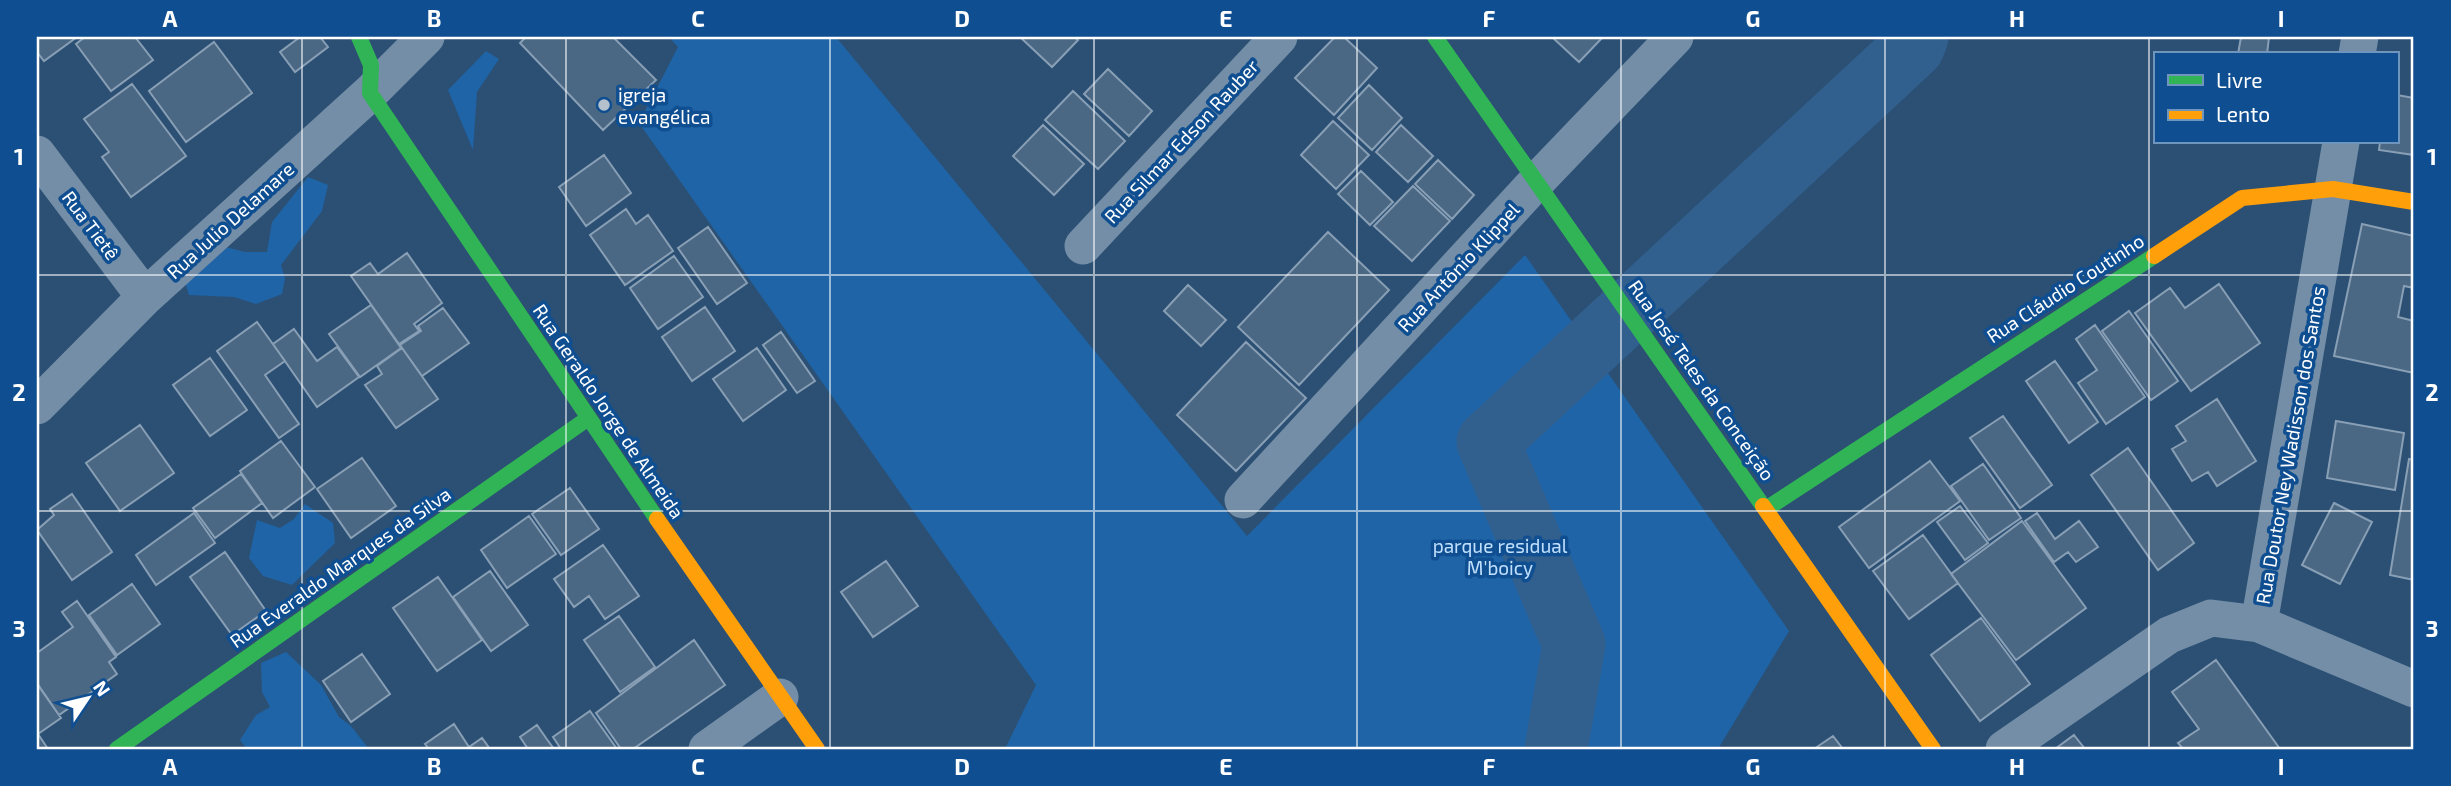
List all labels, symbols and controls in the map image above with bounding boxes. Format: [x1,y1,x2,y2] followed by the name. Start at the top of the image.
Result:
[162,4,178,32] text: A
[427,4,441,32] text: B
[691,4,705,32] text: C
[954,4,970,32] text: D
[1219,4,1233,32] text: E
[1483,4,1496,32] text: F
[1746,4,1760,32] text: G
[2009,4,2025,32] text: H
[2278,4,2284,32] text: I
[2154,52,2398,144] legend
[1099,54,1263,228] street label: Rua Silmar Edson Rauber
[2216,67,2263,92] text: Livre
[618,83,710,128] place label: igreja evangélica
[596,97,612,113] marker: igreja evangélica
[2216,101,2270,126] text: Lento
[14,142,24,170] text: 1
[2427,142,2437,170] text: 1
[162,157,298,283] street label: Rua Julio Delamare
[58,186,124,264] street label: Rua Tietê
[1392,197,1524,336] street label: Rua Antônio Klippel
[1982,229,2148,347] street label: Rua Cláudio Coutinho
[1623,275,1780,485] street label: Rua José Teles da Conceição
[2251,284,2329,606] street label: Rua Doutor Ney Wadisson dos Santos
[529,299,689,523] street label: Rua Geraldo Jorge de Almeida
[12,378,26,406] text: 2
[2425,378,2439,406] text: 2
[225,482,455,652] street label: Rua Everaldo Marques da Silva
[1433,534,1568,579] park label: parque residual M'boicy
[12,614,26,642] text: 3
[2425,614,2439,642] text: 3
[52,664,122,734] north arrow
[89,676,116,700] text: N
[162,752,178,780] text: A
[427,752,441,780] text: B
[691,752,705,780] text: C
[954,752,970,780] text: D
[1219,752,1233,780] text: E
[1483,752,1496,780] text: F
[1746,752,1760,780] text: G
[2009,752,2025,780] text: H
[2278,752,2284,780] text: I

